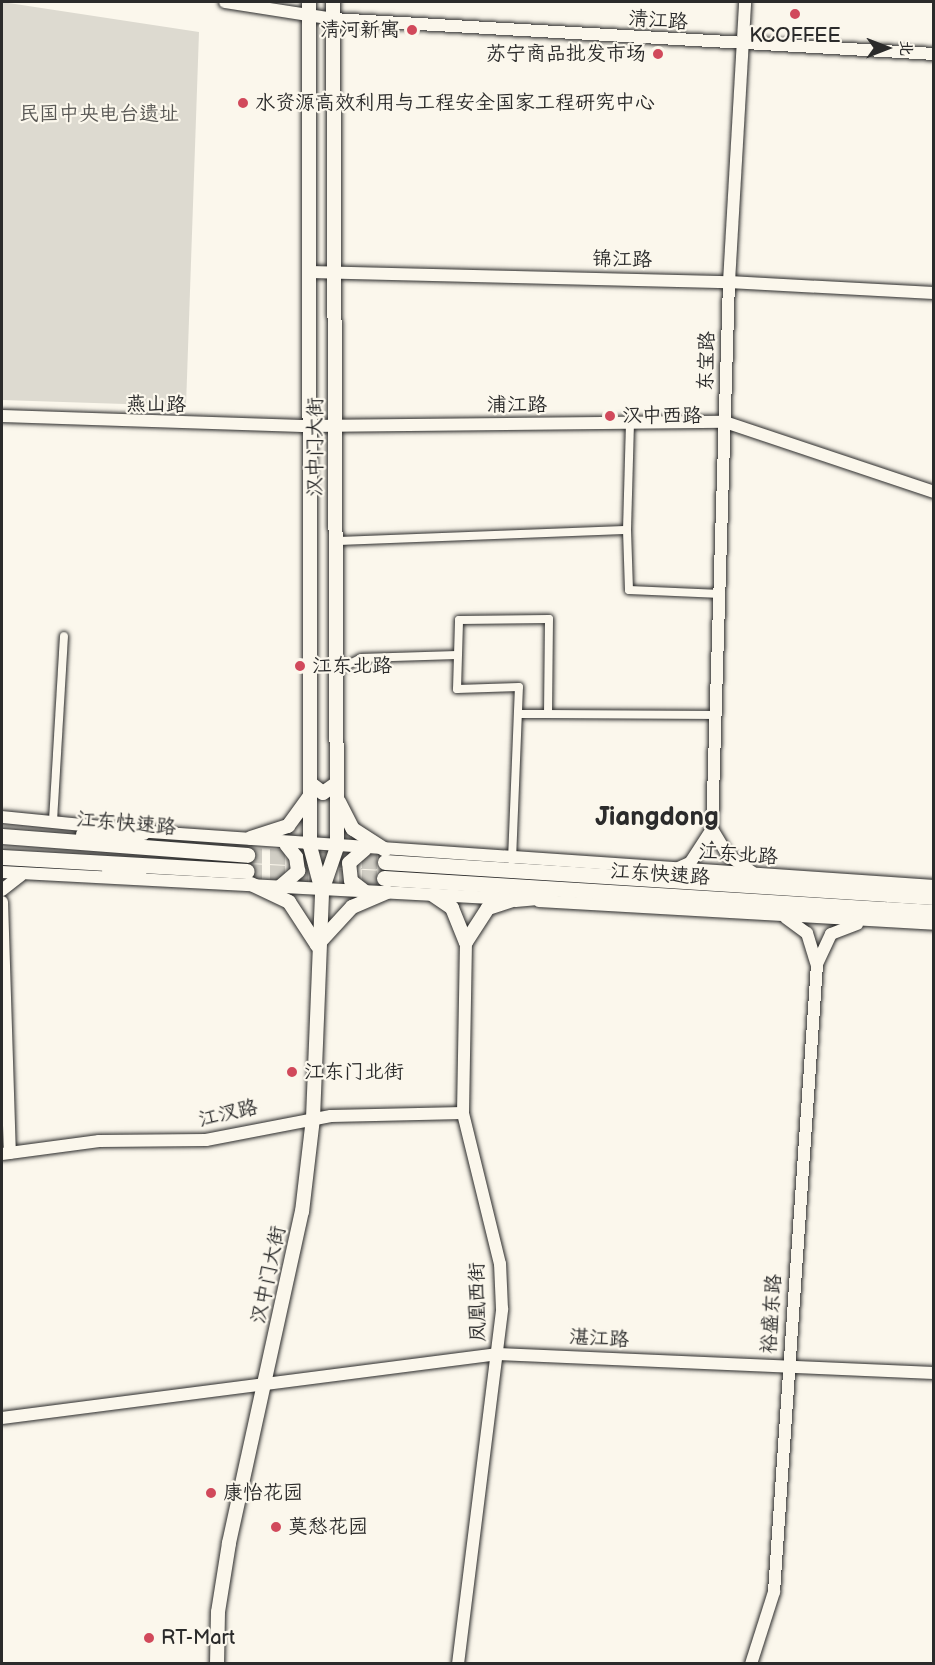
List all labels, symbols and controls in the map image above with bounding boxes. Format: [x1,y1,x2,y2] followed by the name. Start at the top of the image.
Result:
[627,7,689,35] street label: 清江路
[788,7,802,21] marker: KCOFFEE
[320,18,400,42] place label: 清河新寓
[857,18,917,78] north arrow
[405,23,419,37] marker: 清河新寓
[749,24,841,48] place label: KCOFFEE
[896,40,915,56] text: 北
[486,42,646,66] place label: 苏宁商品批发市场
[651,47,665,61] marker: 苏宁商品批发市场
[255,91,655,115] place label: 水资源高效利用与工程安全国家工程研究中心
[236,96,250,110] marker: 水资源高效利用与工程安全国家工程研究中心
[19,102,179,126] park label: 民国中央电台遗址
[592,247,652,273] street label: 锦江路
[694,331,720,391] street label: 东宝路
[126,392,186,418] street label: 燕山路
[487,393,547,417] street label: 浦江路
[304,397,328,497] street label: 汉中门大街
[622,404,702,428] place label: 汉中西路
[603,409,617,423] marker: 汉中西路
[312,654,392,678] place label: 江东北路
[293,659,307,673] marker: 江东北路
[595,802,719,834] district label: Jiangdong
[75,808,177,840] street label: 江东快速路
[697,840,779,870] street label: 江东北路
[609,860,711,890] street label: 江东快速路
[304,1060,404,1084] place label: 江东门北街
[285,1065,299,1079] marker: 江东门北街
[196,1096,260,1132] street label: 江汊路
[247,1224,291,1326] street label: 汉中门大街
[465,1262,491,1342] street label: 凤凰西街
[757,1273,787,1355] street label: 裕盛东路
[568,1325,630,1353] street label: 湛江路
[223,1481,303,1505] place label: 康怡花园
[204,1486,218,1500] marker: 康怡花园
[288,1515,368,1539] place label: 莫愁花园
[269,1520,283,1534] marker: 莫愁花园
[161,1626,235,1650] place label: RT-Mart
[142,1631,156,1645] marker: RT-Mart

